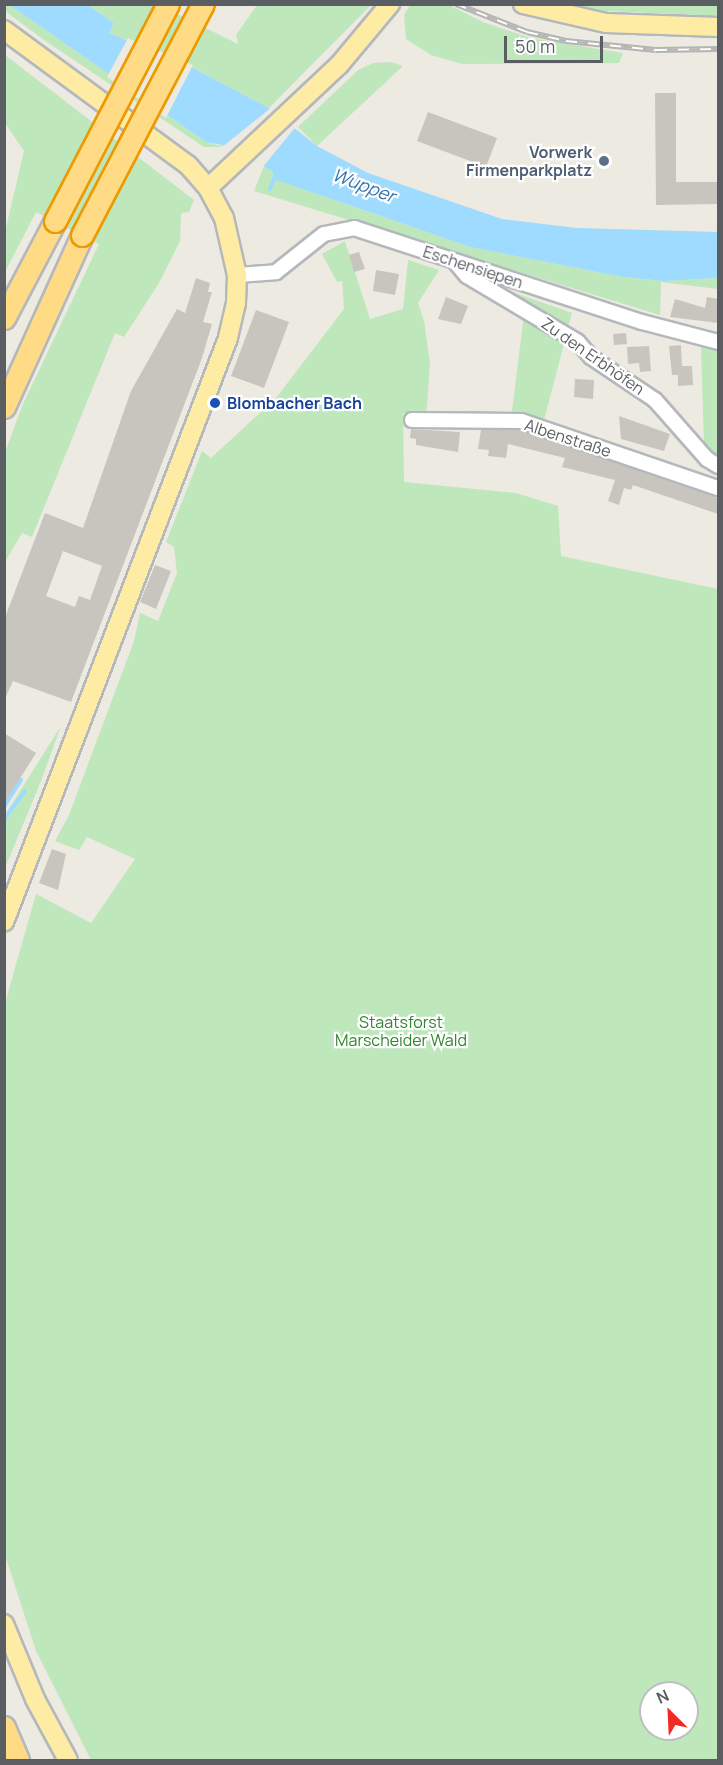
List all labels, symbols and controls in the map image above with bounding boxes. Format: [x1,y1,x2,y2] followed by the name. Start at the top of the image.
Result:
[507,24,606,62] scale bar
[515,34,555,58] text: 50 m
[466,142,592,180] place label: Vorwerk Firmenparkplatz
[597,154,611,168] marker: Vorwerk Firmenparkplatz
[330,163,398,207] water label: Wupper
[421,242,525,292] street label: Eschensiepen
[538,313,648,399] street label: Zu den Erbhöfen
[227,393,362,413] place label: Blombacher Bach
[208,396,222,410] marker: Blombacher Bach
[522,415,614,461] street label: Albenstraße
[335,1012,467,1050] park label: Staatsforst Marscheider Wald
[639,1681,699,1741] north arrow
[653,1684,672,1709] text: N

